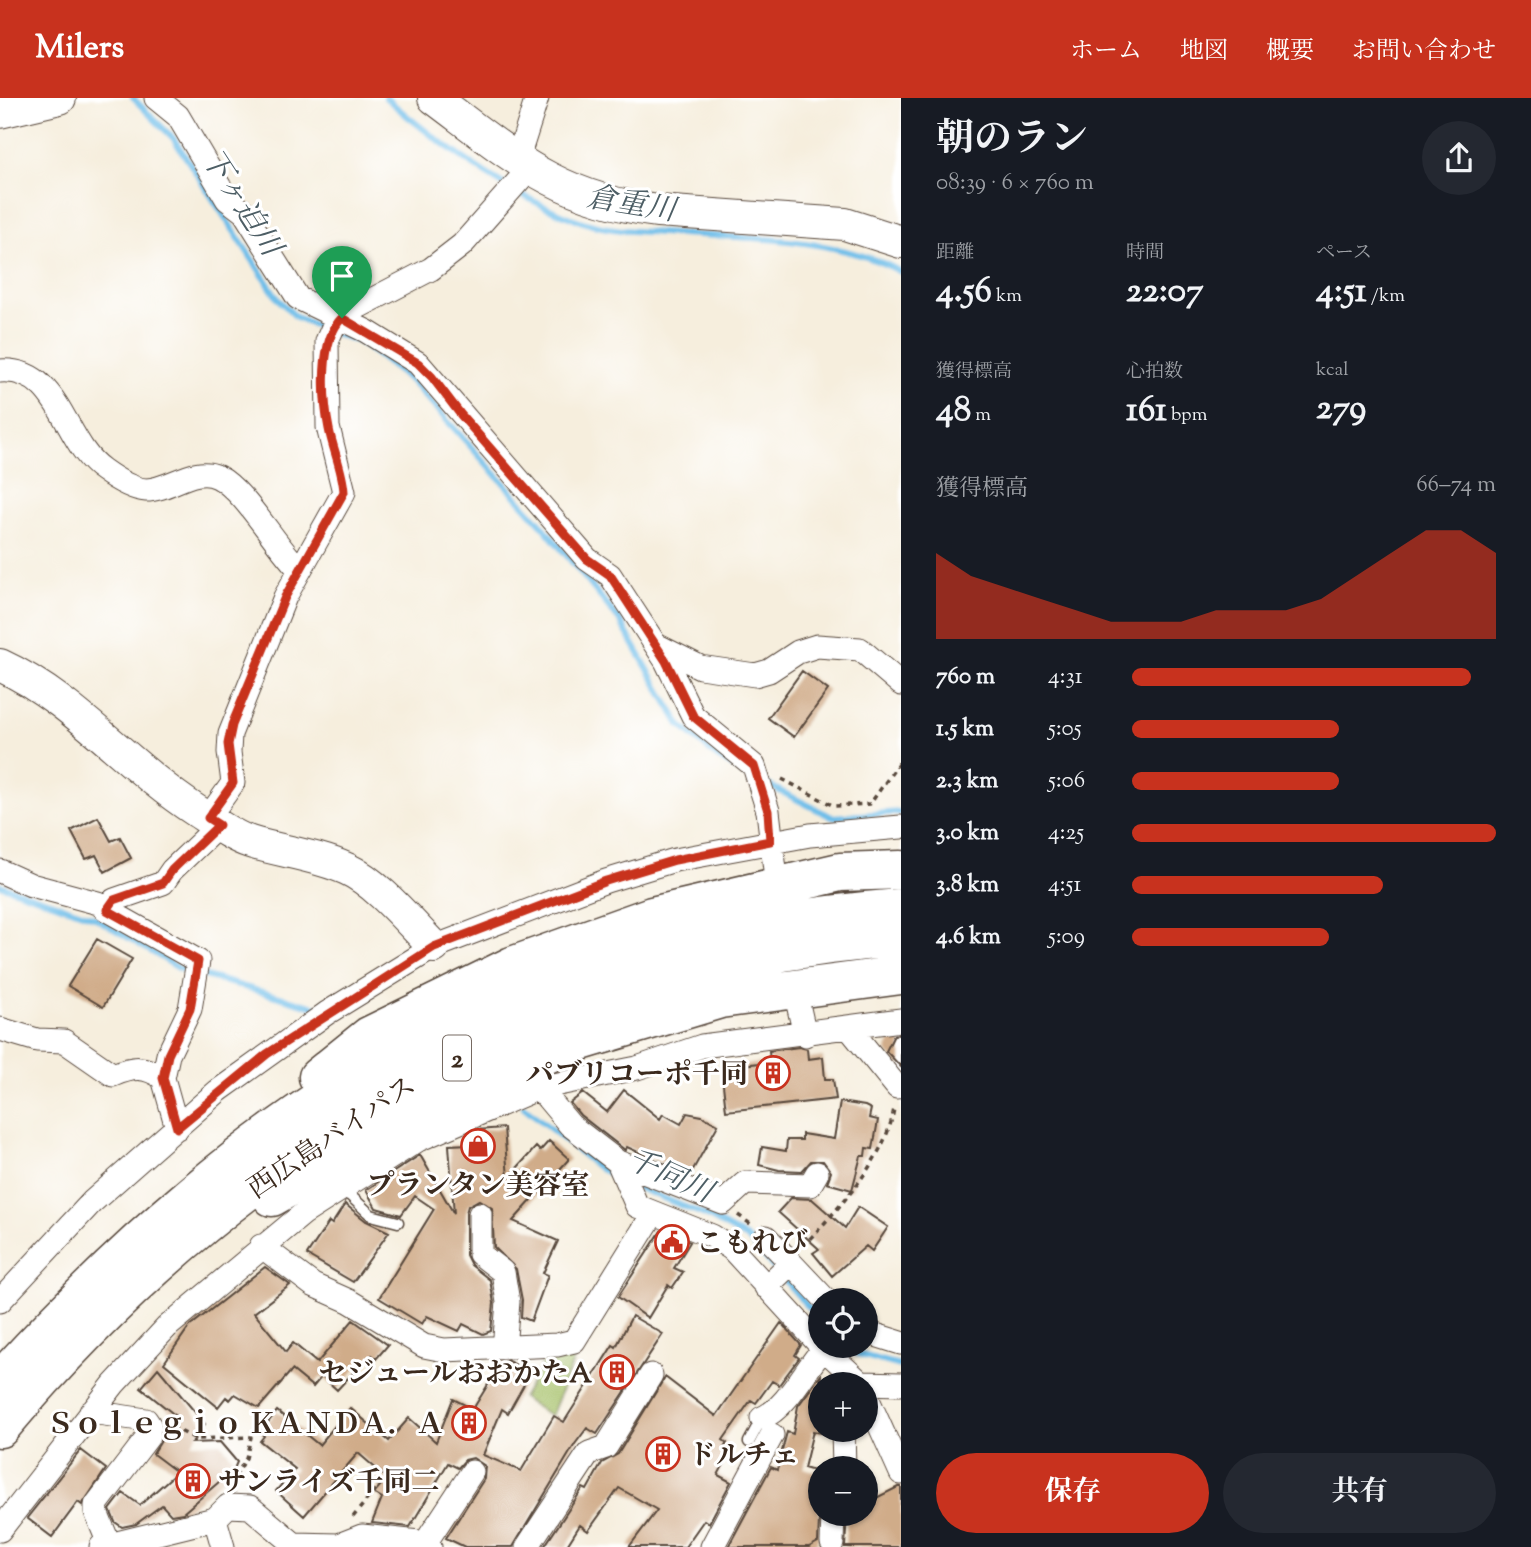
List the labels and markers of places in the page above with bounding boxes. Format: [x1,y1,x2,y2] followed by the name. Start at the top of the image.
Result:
[312,246,372,318] pin
[754,1054,792,1092] building icon: パブリコーポ千同
[526,1056,748,1096] place label: パブリコーポ千同
[459,1127,497,1165] shop icon: プランタン美容室
[367,1167,589,1207] place label: プランタン美容室
[653,1223,691,1261] public building icon: こもれび
[696,1225,808,1265] place label: こもれび
[598,1353,636,1391] building icon: セジュールおおかたA
[318,1355,592,1395] place label: セジュールおおかたA
[450,1404,488,1442] building icon: Ｓｏｌｅｇｉｏ ＫＡＮＤＡ．Ａ
[46,1406,444,1446] place label: Ｓｏｌｅｇｉｏ ＫＡＮＤＡ．Ａ
[644,1435,682,1473] building icon: ドルチェ
[688,1437,799,1477] place label: ドルチェ
[174,1462,212,1500] building icon: サンライズ千同二
[218,1464,439,1504] place label: サンライズ千同二

